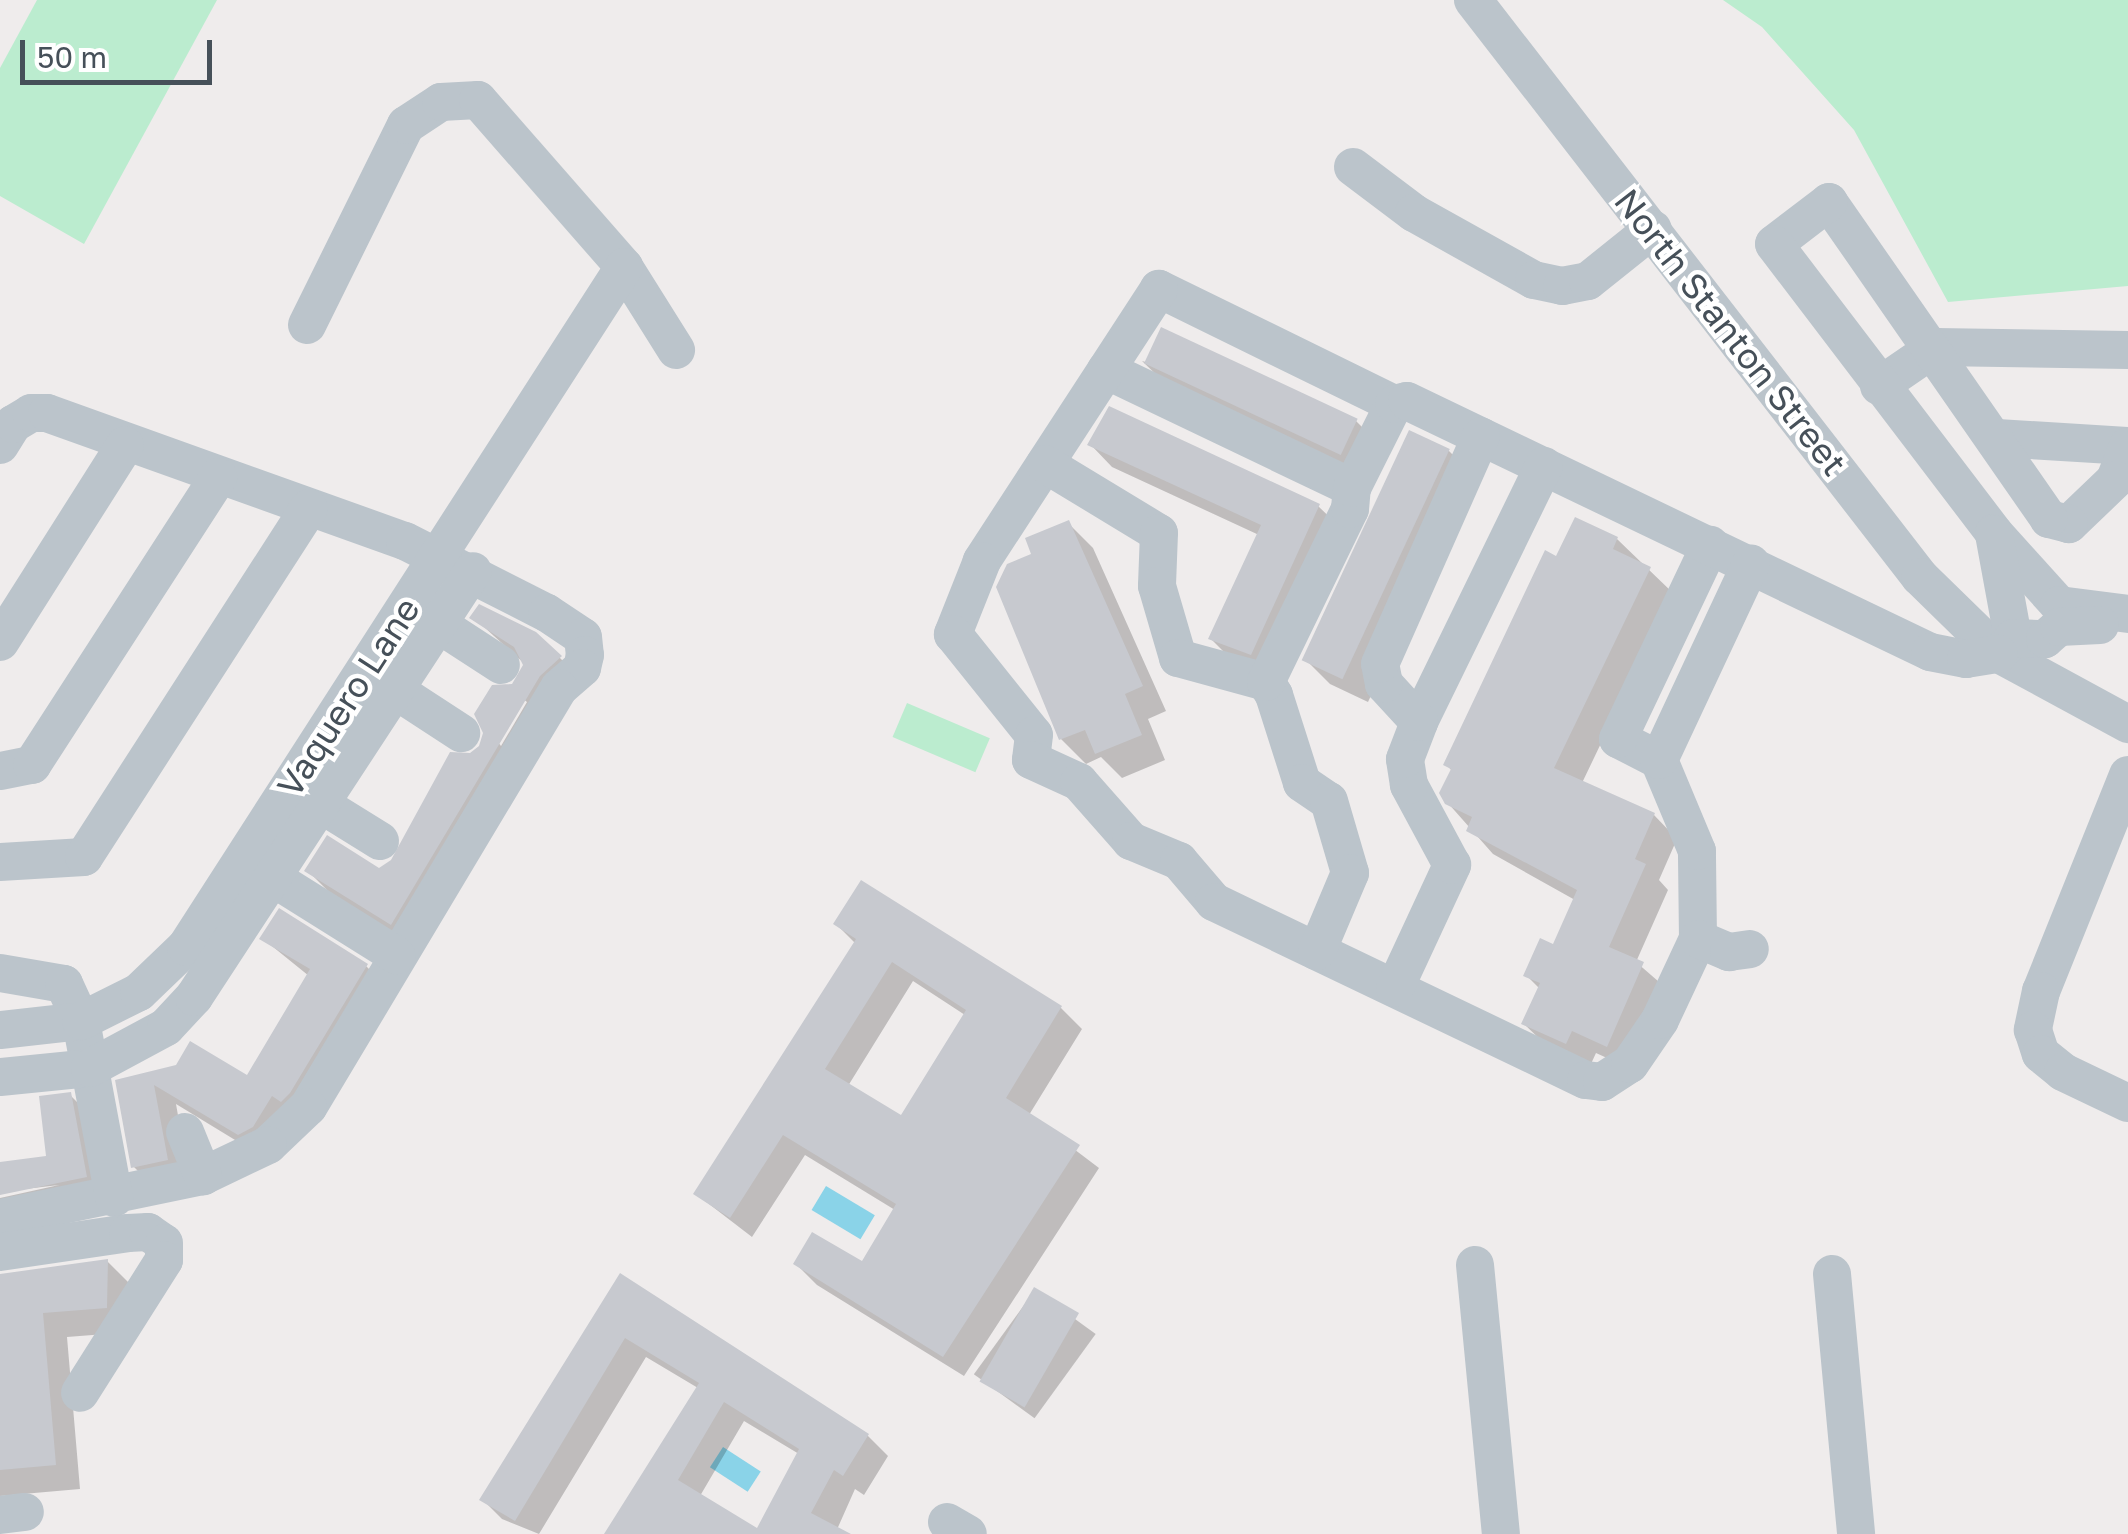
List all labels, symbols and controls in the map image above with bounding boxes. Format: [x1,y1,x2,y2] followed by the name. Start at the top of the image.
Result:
[25,20,218,82] scale bar
[37,39,107,75] text: 50 m
[1606,180,1856,484] street label: North Stanton Street
[268,590,428,804] street label: Vaquero Lane

